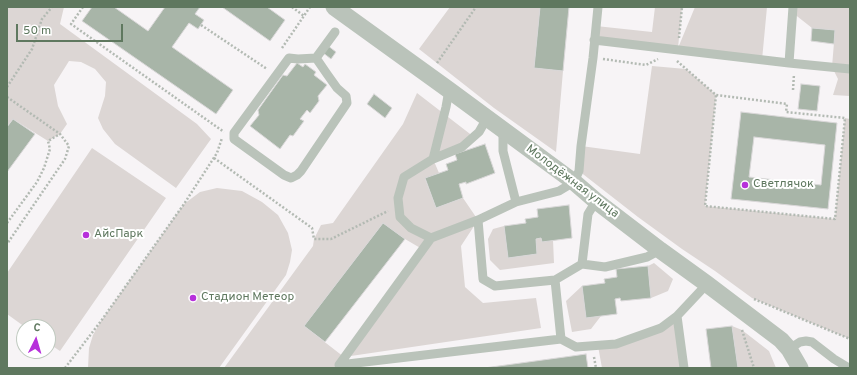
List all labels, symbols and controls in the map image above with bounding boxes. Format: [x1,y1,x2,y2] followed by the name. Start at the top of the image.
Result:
[18,16,125,42] scale bar
[23,23,51,39] text: 50 m
[523,142,621,222] street label: Молодёжная улица
[753,178,814,192] place label: Светлячок
[740,180,750,190] marker: Светлячок
[94,228,143,242] place label: АйсПарк
[81,230,91,240] marker: АйсПарк
[201,291,294,305] place label: Стадион Метеор
[188,293,198,303] marker: Стадион Метеор
[16,319,56,359] north arrow
[33,321,41,335] text: С

